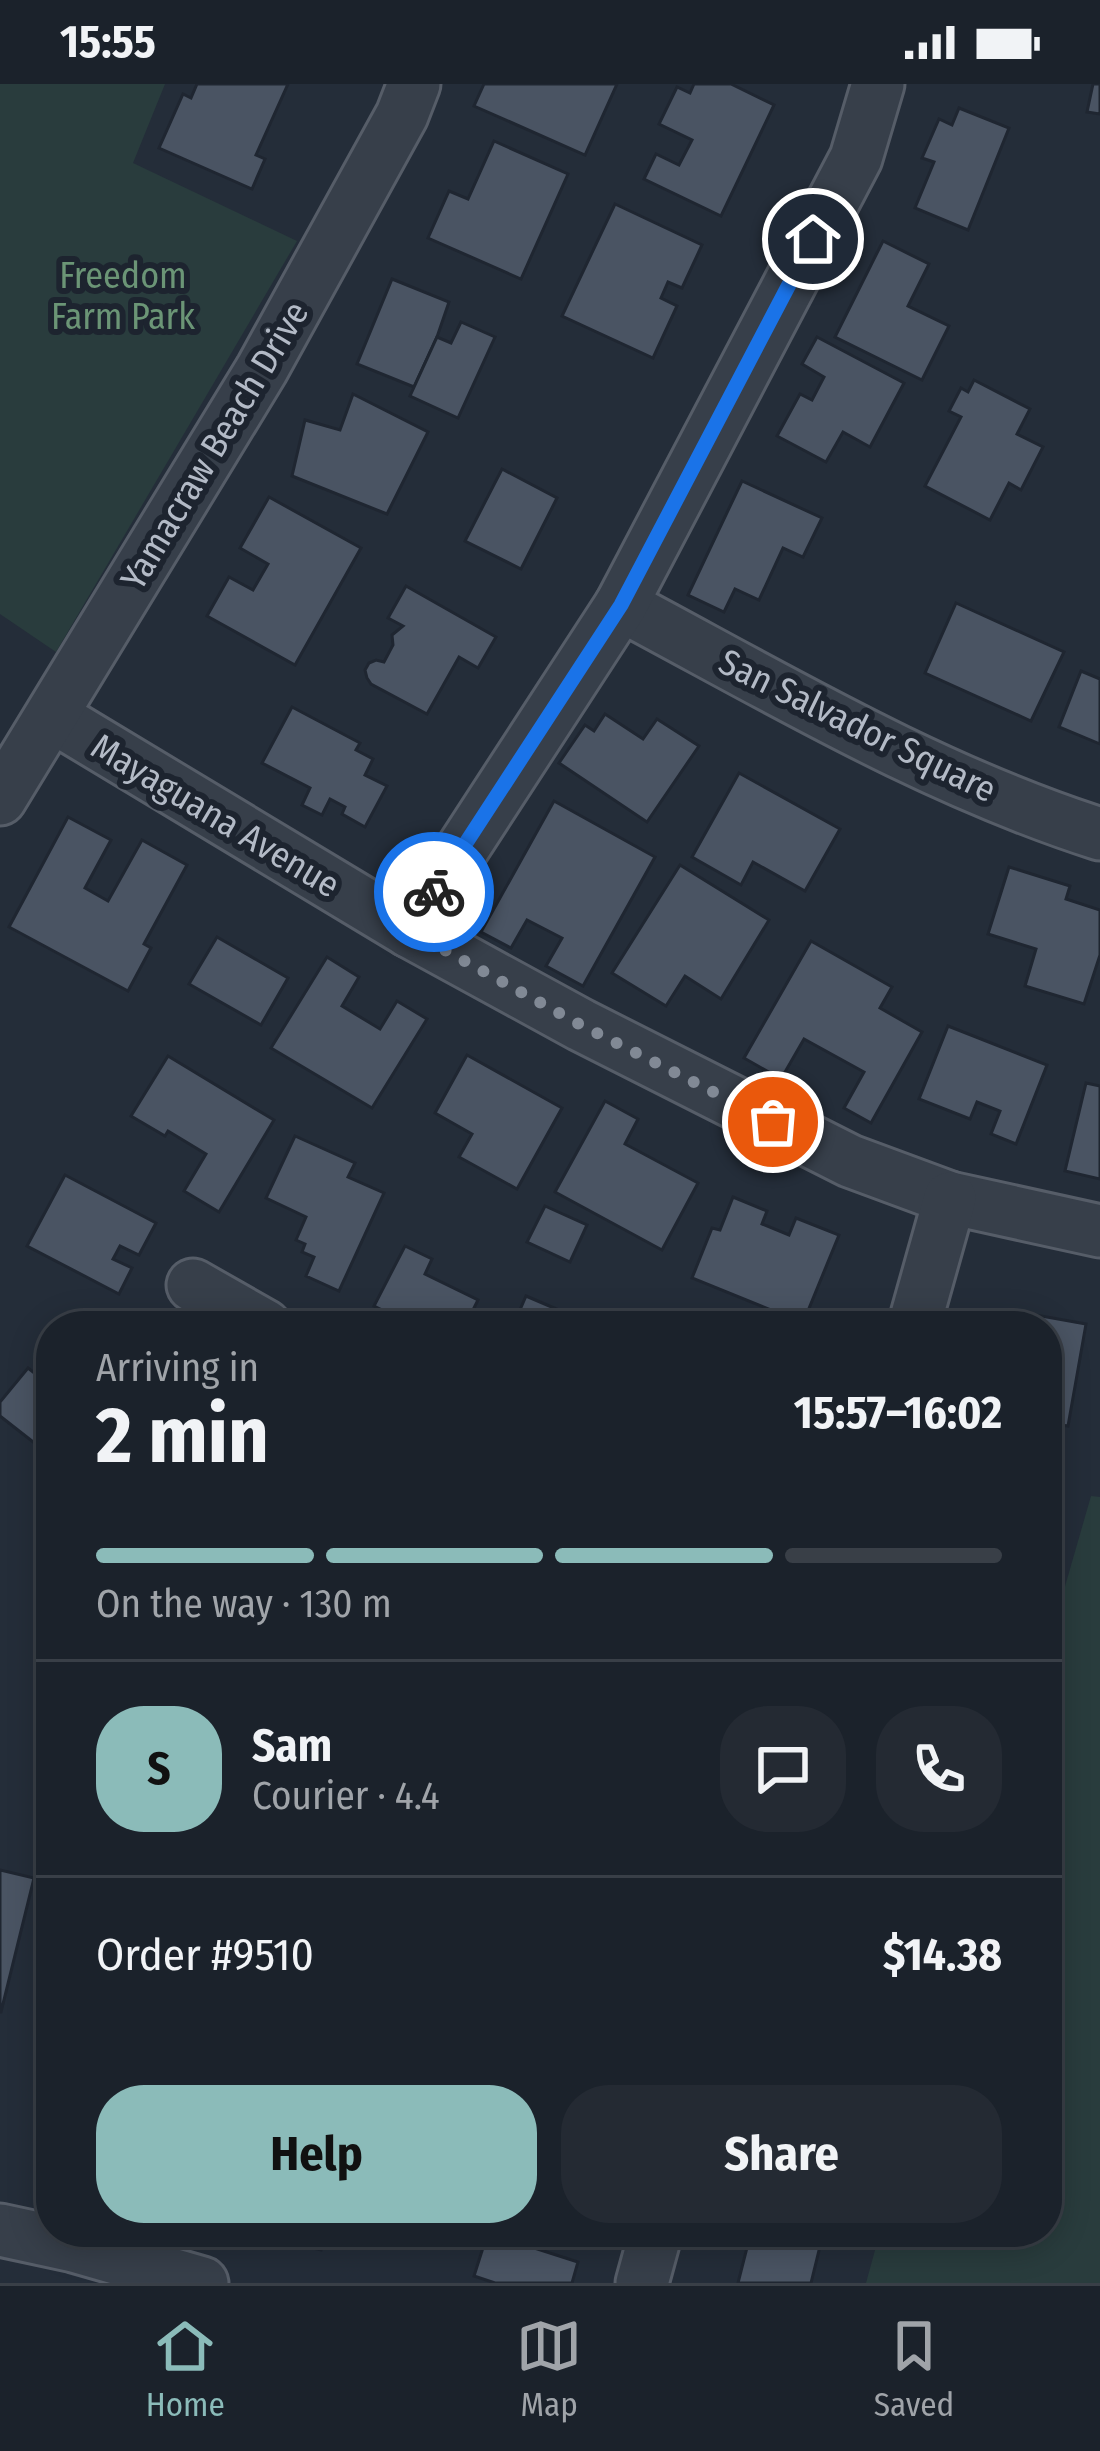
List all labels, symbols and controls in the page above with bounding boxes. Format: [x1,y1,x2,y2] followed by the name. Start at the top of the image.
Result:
[60,15,156,69] text: 15:55
[762,188,864,290] pin
[780,206,846,272] icon: home
[51,254,195,339] park label: Freedom Farm Park
[111,294,318,598] street label: Yamacraw Beach Drive
[712,640,1003,812] street label: San Salvador Square
[83,724,348,907] street label: Mayaguana Avenue
[374,832,494,952] courier
[401,859,467,925] icon: bike
[722,1071,824,1173] pin
[740,1089,806,1155] icon: bag
[96,1345,259,1391] text: Arriving in
[794,1386,1002,1440] text: 15:57–16:02
[96,1389,269,1483] text: 2 min
[96,1581,392,1627] text: On the way · 130 m
[720,1706,846,1832] button: chat
[876,1706,1002,1832] button: phone
[252,1719,332,1773] text: Sam
[147,1742,171,1796] text: S
[252,1773,440,1819] text: Courier · 4.4
[96,1928,314,1982] text: Order #9510
[883,1928,1002,1982] text: $14.38
[96,2085,537,2223] button: Help
[561,2085,1002,2223] button: Share
[146,2313,225,2425] tab: Home
[516,2313,582,2425] tab: Map
[874,2313,954,2425] tab: Saved

